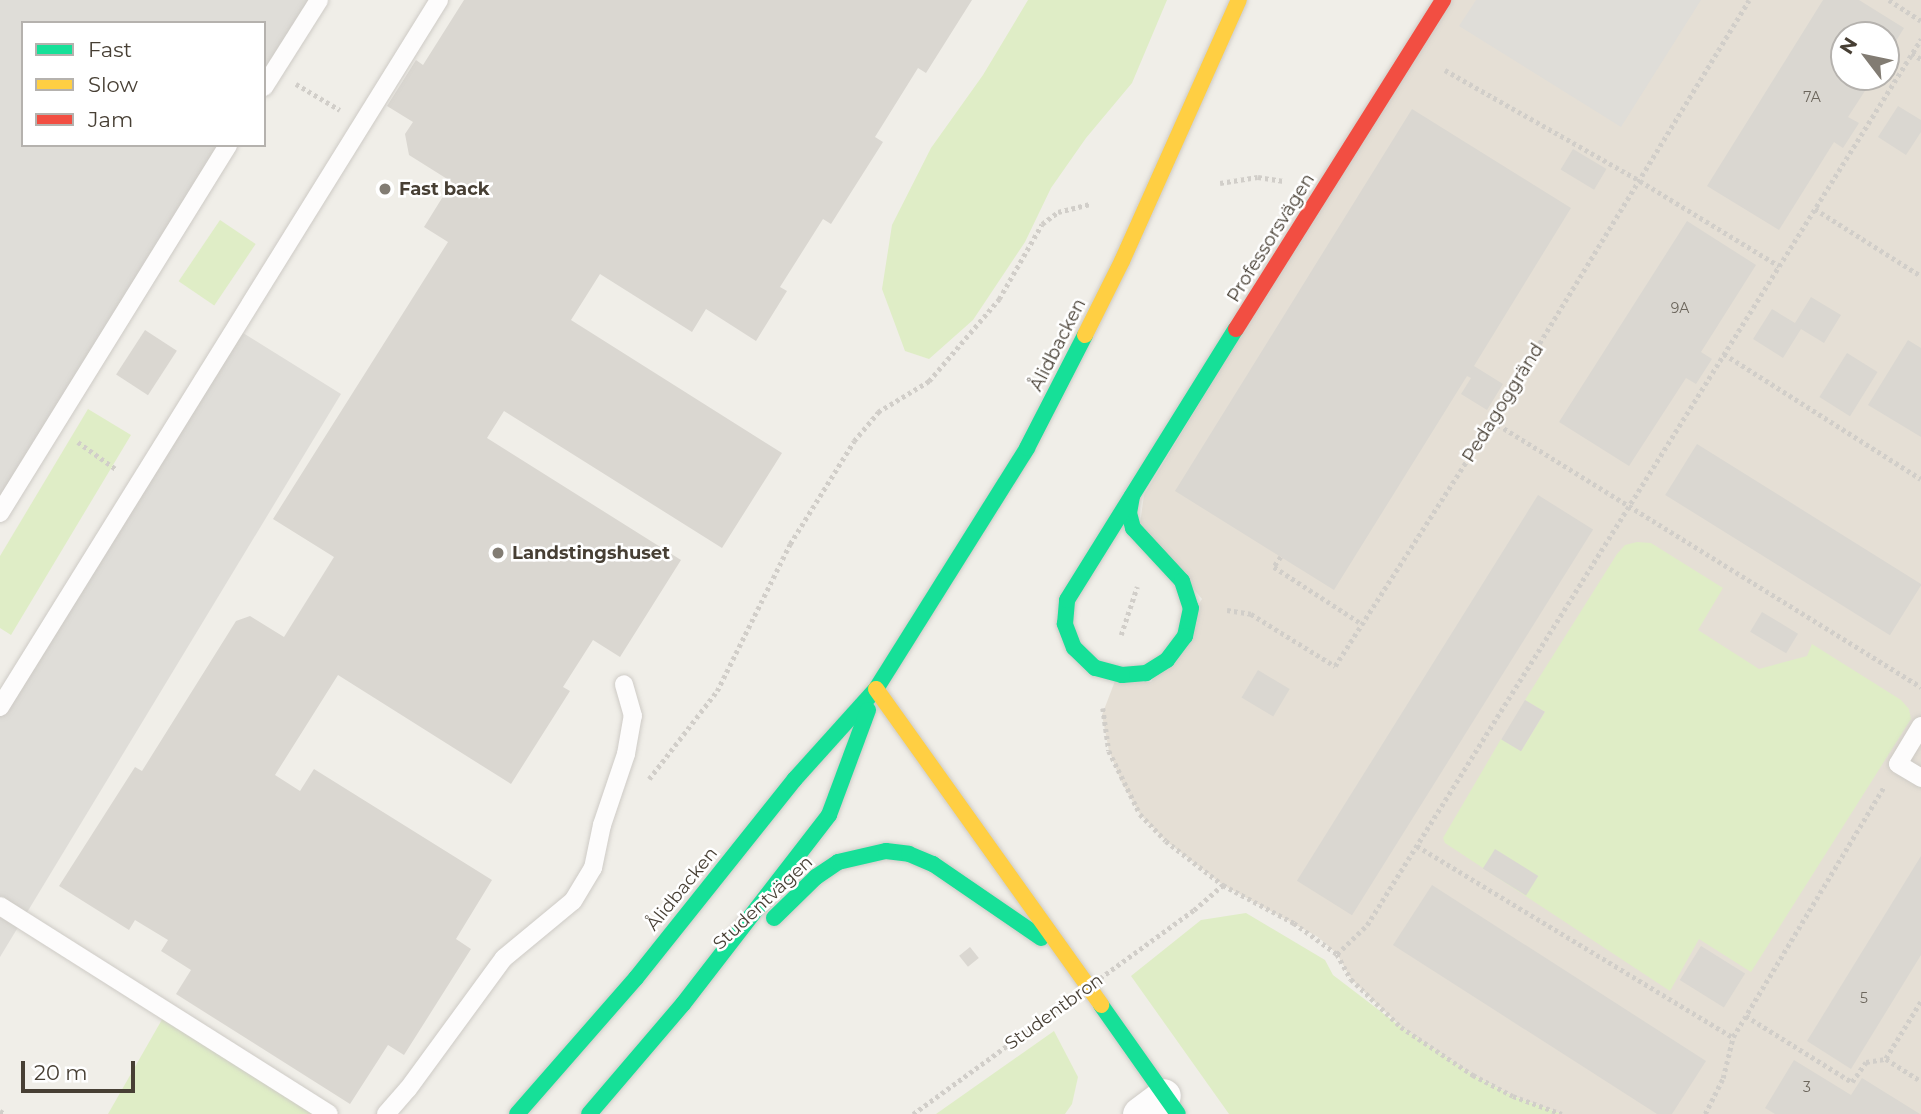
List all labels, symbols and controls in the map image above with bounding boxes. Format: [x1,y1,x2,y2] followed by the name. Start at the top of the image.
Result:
[21,21,266,147] legend
[1830,21,1900,91] north arrow
[1835,33,1862,58] text: N
[88,37,132,62] text: Fast
[88,72,138,97] text: Slow
[1803,89,1821,105] house number: 7A
[88,107,133,132] text: Jam
[1223,170,1319,306] street label: Professorsvägen
[399,178,490,200] place label: Fast back
[377,181,393,197] marker: Fast back
[1025,295,1091,395] street label: Ålidbacken
[1671,300,1689,316] house number: 9A
[1458,340,1548,466] street label: Pedagoggränd
[512,542,670,564] place label: Landstingshuset
[490,545,506,561] marker: Landstingshuset
[642,843,722,935] street label: Ålidbacken
[709,851,817,955] street label: Studentvägen
[1001,969,1107,1055] street label: Studentbron
[1860,990,1868,1006] house number: 5
[24,1048,138,1092] scale bar
[34,1060,88,1085] text: 20 m
[1803,1079,1811,1095] house number: 3

